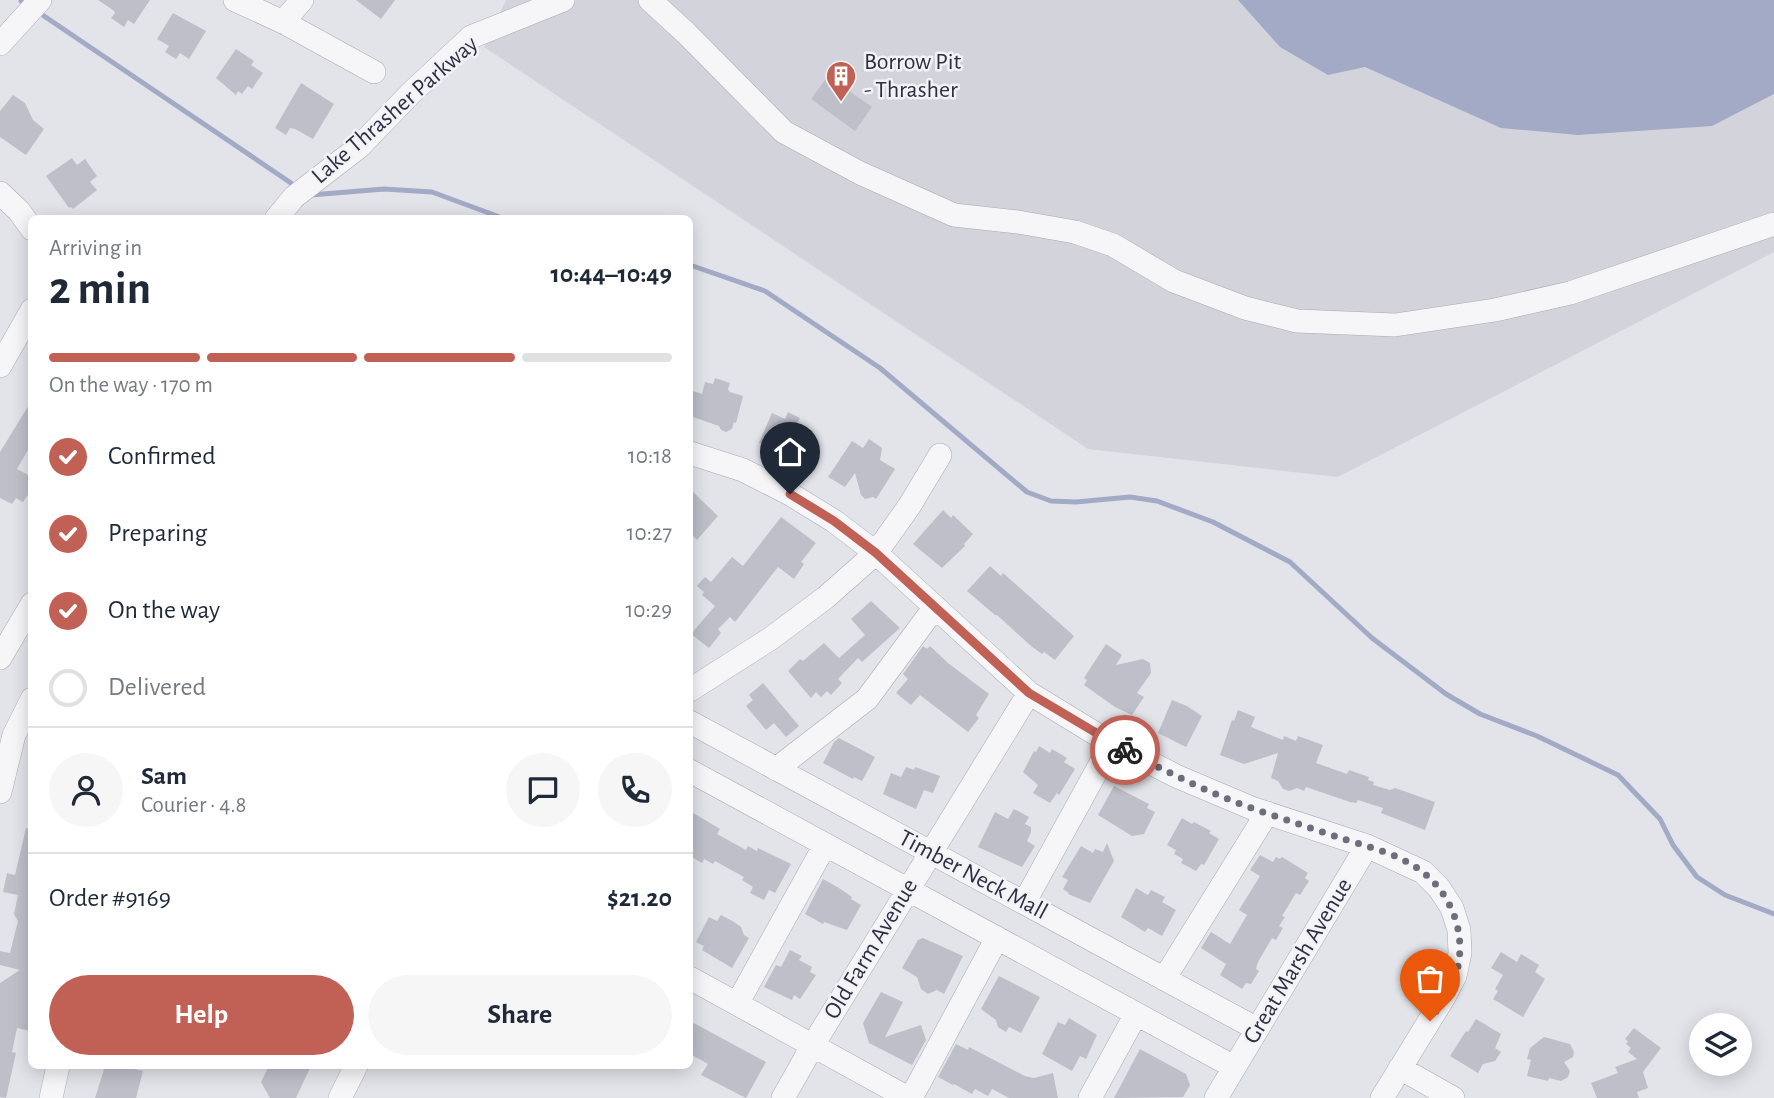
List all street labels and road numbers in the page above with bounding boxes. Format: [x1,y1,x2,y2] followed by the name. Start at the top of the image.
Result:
[307,32,483,188] street label: Lake Thrasher Parkway
[895,826,1051,924] street label: Timber Neck Mall
[1239,874,1357,1048] street label: Great Marsh Avenue
[820,875,922,1023] street label: Old Farm Avenue

